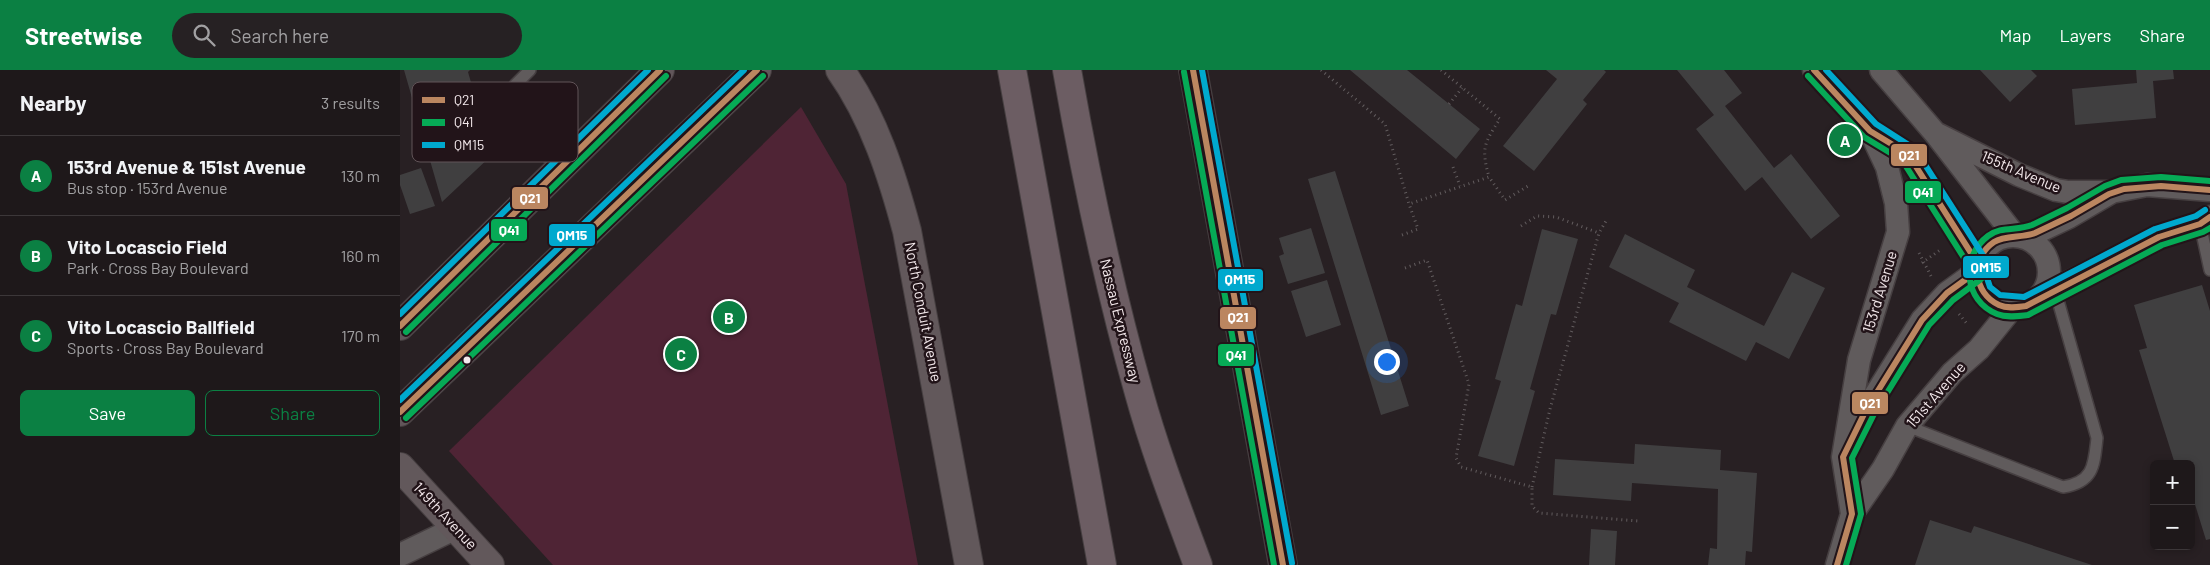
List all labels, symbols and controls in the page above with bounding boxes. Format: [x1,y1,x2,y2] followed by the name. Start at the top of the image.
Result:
[172,13,522,58] search box
[25,21,142,50] text: Streetwise
[190,21,218,49] icon: search
[230,24,329,47] text: Search here
[1999,24,2031,46] text: Map
[2059,24,2112,46] text: Layers
[2140,24,2185,46] text: Share
[412,82,578,162] legend
[20,90,86,115] text: Nearby
[454,91,474,108] text: Q21
[321,93,380,112] text: 3 results
[454,113,473,130] text: Q41
[1829,121,1861,159] pin: A
[454,136,484,153] text: QM15
[1890,143,1928,167] line badge: Q21
[1898,146,1920,163] text: Q21
[1979,146,2064,196] street label: 155th Avenue
[67,155,306,178] text: 153rd Avenue & 151st Avenue
[31,166,41,185] text: A
[341,166,380,185] text: 130 m
[67,178,227,197] text: Bus stop · 153rd Avenue
[1904,180,1942,204] line badge: Q41
[1913,183,1933,200] text: Q41
[511,186,549,210] line badge: Q21
[519,189,541,206] text: Q21
[490,218,528,242] line badge: Q41
[499,221,519,238] text: Q41
[548,223,596,247] line badge: QM15
[557,226,588,243] text: QM15
[67,235,227,258] text: Vito Locascio Field
[902,240,946,383] street label: North Conduit Avenue
[31,246,41,265] text: B
[341,246,380,265] text: 160 m
[1858,248,1900,335] street label: 153rd Avenue
[1962,255,2010,279] line badge: QM15
[1097,257,1145,385] street label: Nassau Expressway
[67,258,249,277] text: Park · Cross Bay Boulevard
[1971,258,2002,275] text: QM15
[1217,268,1264,292] line badge: QM15
[1225,270,1256,287] text: QM15
[713,298,745,336] pin: B
[1219,306,1257,330] line badge: Q21
[1227,308,1249,325] text: Q21
[67,315,255,338] text: Vito Locascio Ballfield
[31,326,41,345] text: C
[341,326,380,345] text: 170 m
[665,335,697,373] pin: C
[67,338,264,357] text: Sports · Cross Bay Boulevard
[1217,343,1255,367] line badge: Q41
[1226,346,1246,363] text: Q41
[1374,349,1400,375] your location
[462,355,472,365] unlabelled marker
[1902,358,1969,431] street label: 151st Avenue
[20,390,195,436] button: Save
[205,390,380,436] button: Share
[1851,391,1889,415] line badge: Q21
[1859,394,1881,411] text: Q21
[2150,460,2195,550] map controls
[2150,460,2195,505] button: +
[410,478,481,553] street label: 149th Avenue
[2150,505,2195,550] button: −

